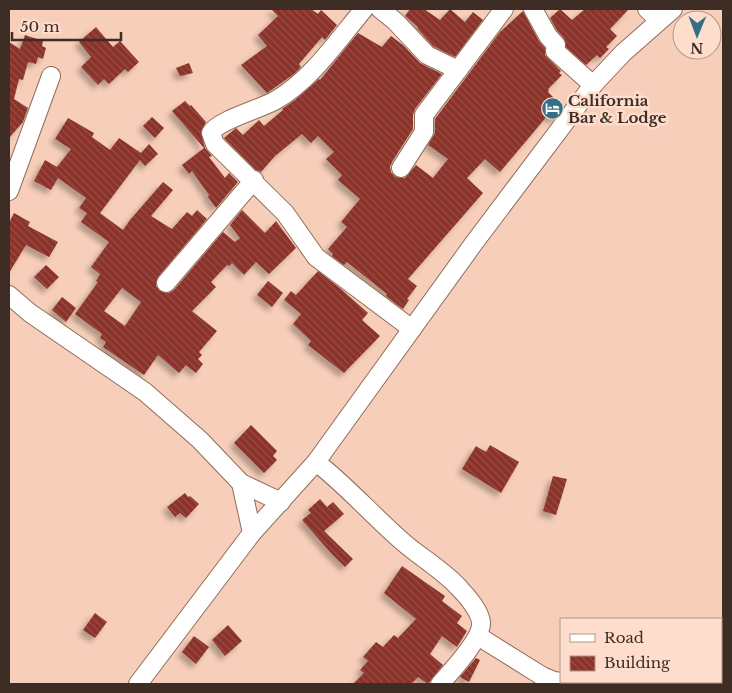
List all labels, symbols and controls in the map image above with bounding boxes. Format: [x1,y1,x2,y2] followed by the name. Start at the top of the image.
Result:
[12,10,121,42] scale bar
[672,10,722,60] north arrow
[20,17,60,36] text: 50 m
[690,39,704,57] text: N
[568,91,667,127] place label: California Bar & Lodge
[540,97,564,121] hotel icon: California Bar & Lodge
[560,618,722,683] legend
[604,628,644,647] text: Road
[604,653,671,672] text: Building

